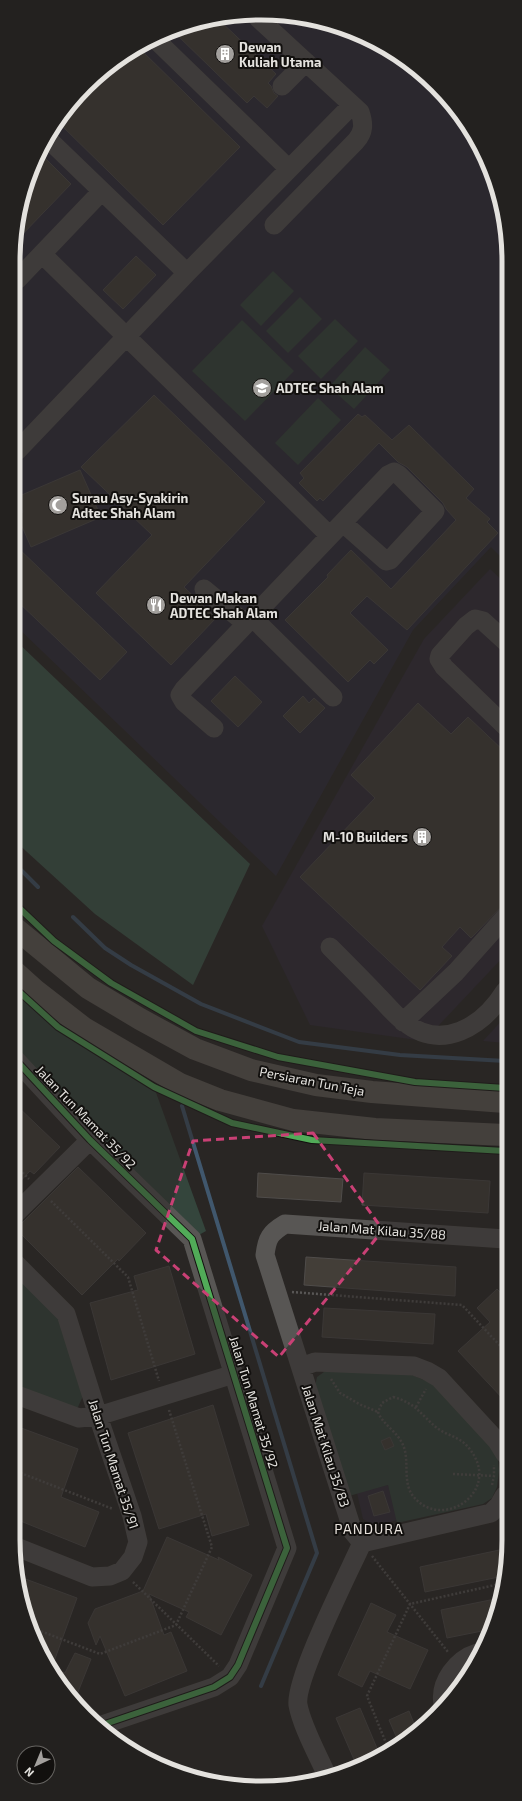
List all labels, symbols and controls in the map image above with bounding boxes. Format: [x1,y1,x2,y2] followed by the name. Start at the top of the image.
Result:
[239,39,321,70] place label: Dewan Kuliah Utama
[214,43,236,65] building icon: Dewan Kuliah Utama
[251,377,273,399] school or university icon: ADTEC Shah Alam
[276,380,384,396] place label: ADTEC Shah Alam
[72,490,189,521] place label: Surau Asy-Syakirin Adtec Shah Alam
[47,494,69,516] mosque icon: Surau Asy-Syakirin Adtec Shah Alam
[170,590,278,621] place label: Dewan Makan ADTEC Shah Alam
[145,594,167,616] restaurant icon: Dewan Makan ADTEC Shah Alam
[411,826,433,848] building icon: M-10 Builders
[323,829,408,845] place label: M-10 Builders
[32,1062,140,1172] street label: Jalan Tun Mamat 35/92
[258,1063,366,1099] street label: Persiaran Tun Teja
[317,1218,447,1242] street label: Jalan Mat Kilau 35/88
[226,1334,282,1470] street label: Jalan Tun Mamat 35/92
[299,1383,353,1509] street label: Jalan Mat Kilau 35/83
[85,1397,143,1531] street label: Jalan Tun Mamat 35/91
[334,1520,404,1537] district label: PANDURA
[16,1745,56,1785] north arrow
[21,1765,36,1780] text: N

